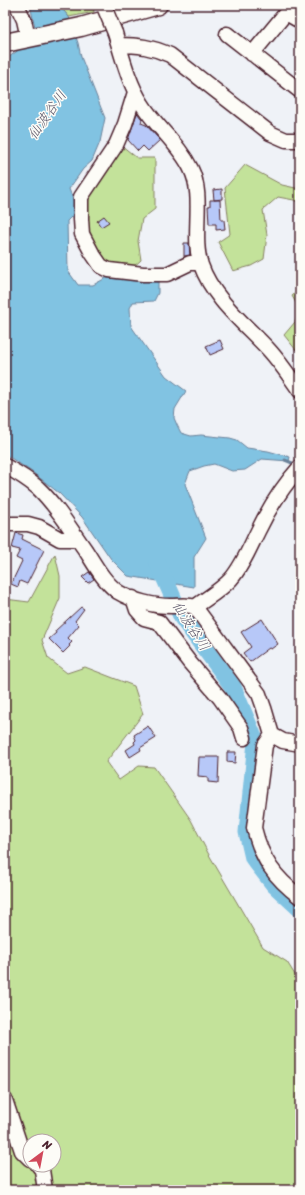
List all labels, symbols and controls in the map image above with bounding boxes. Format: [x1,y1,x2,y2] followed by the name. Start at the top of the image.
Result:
[21,85,73,145] water label: 仙波谷川
[165,596,217,656] water label: 仙波谷川
[22,1133,62,1173] north arrow
[38,1134,56,1155] text: N

